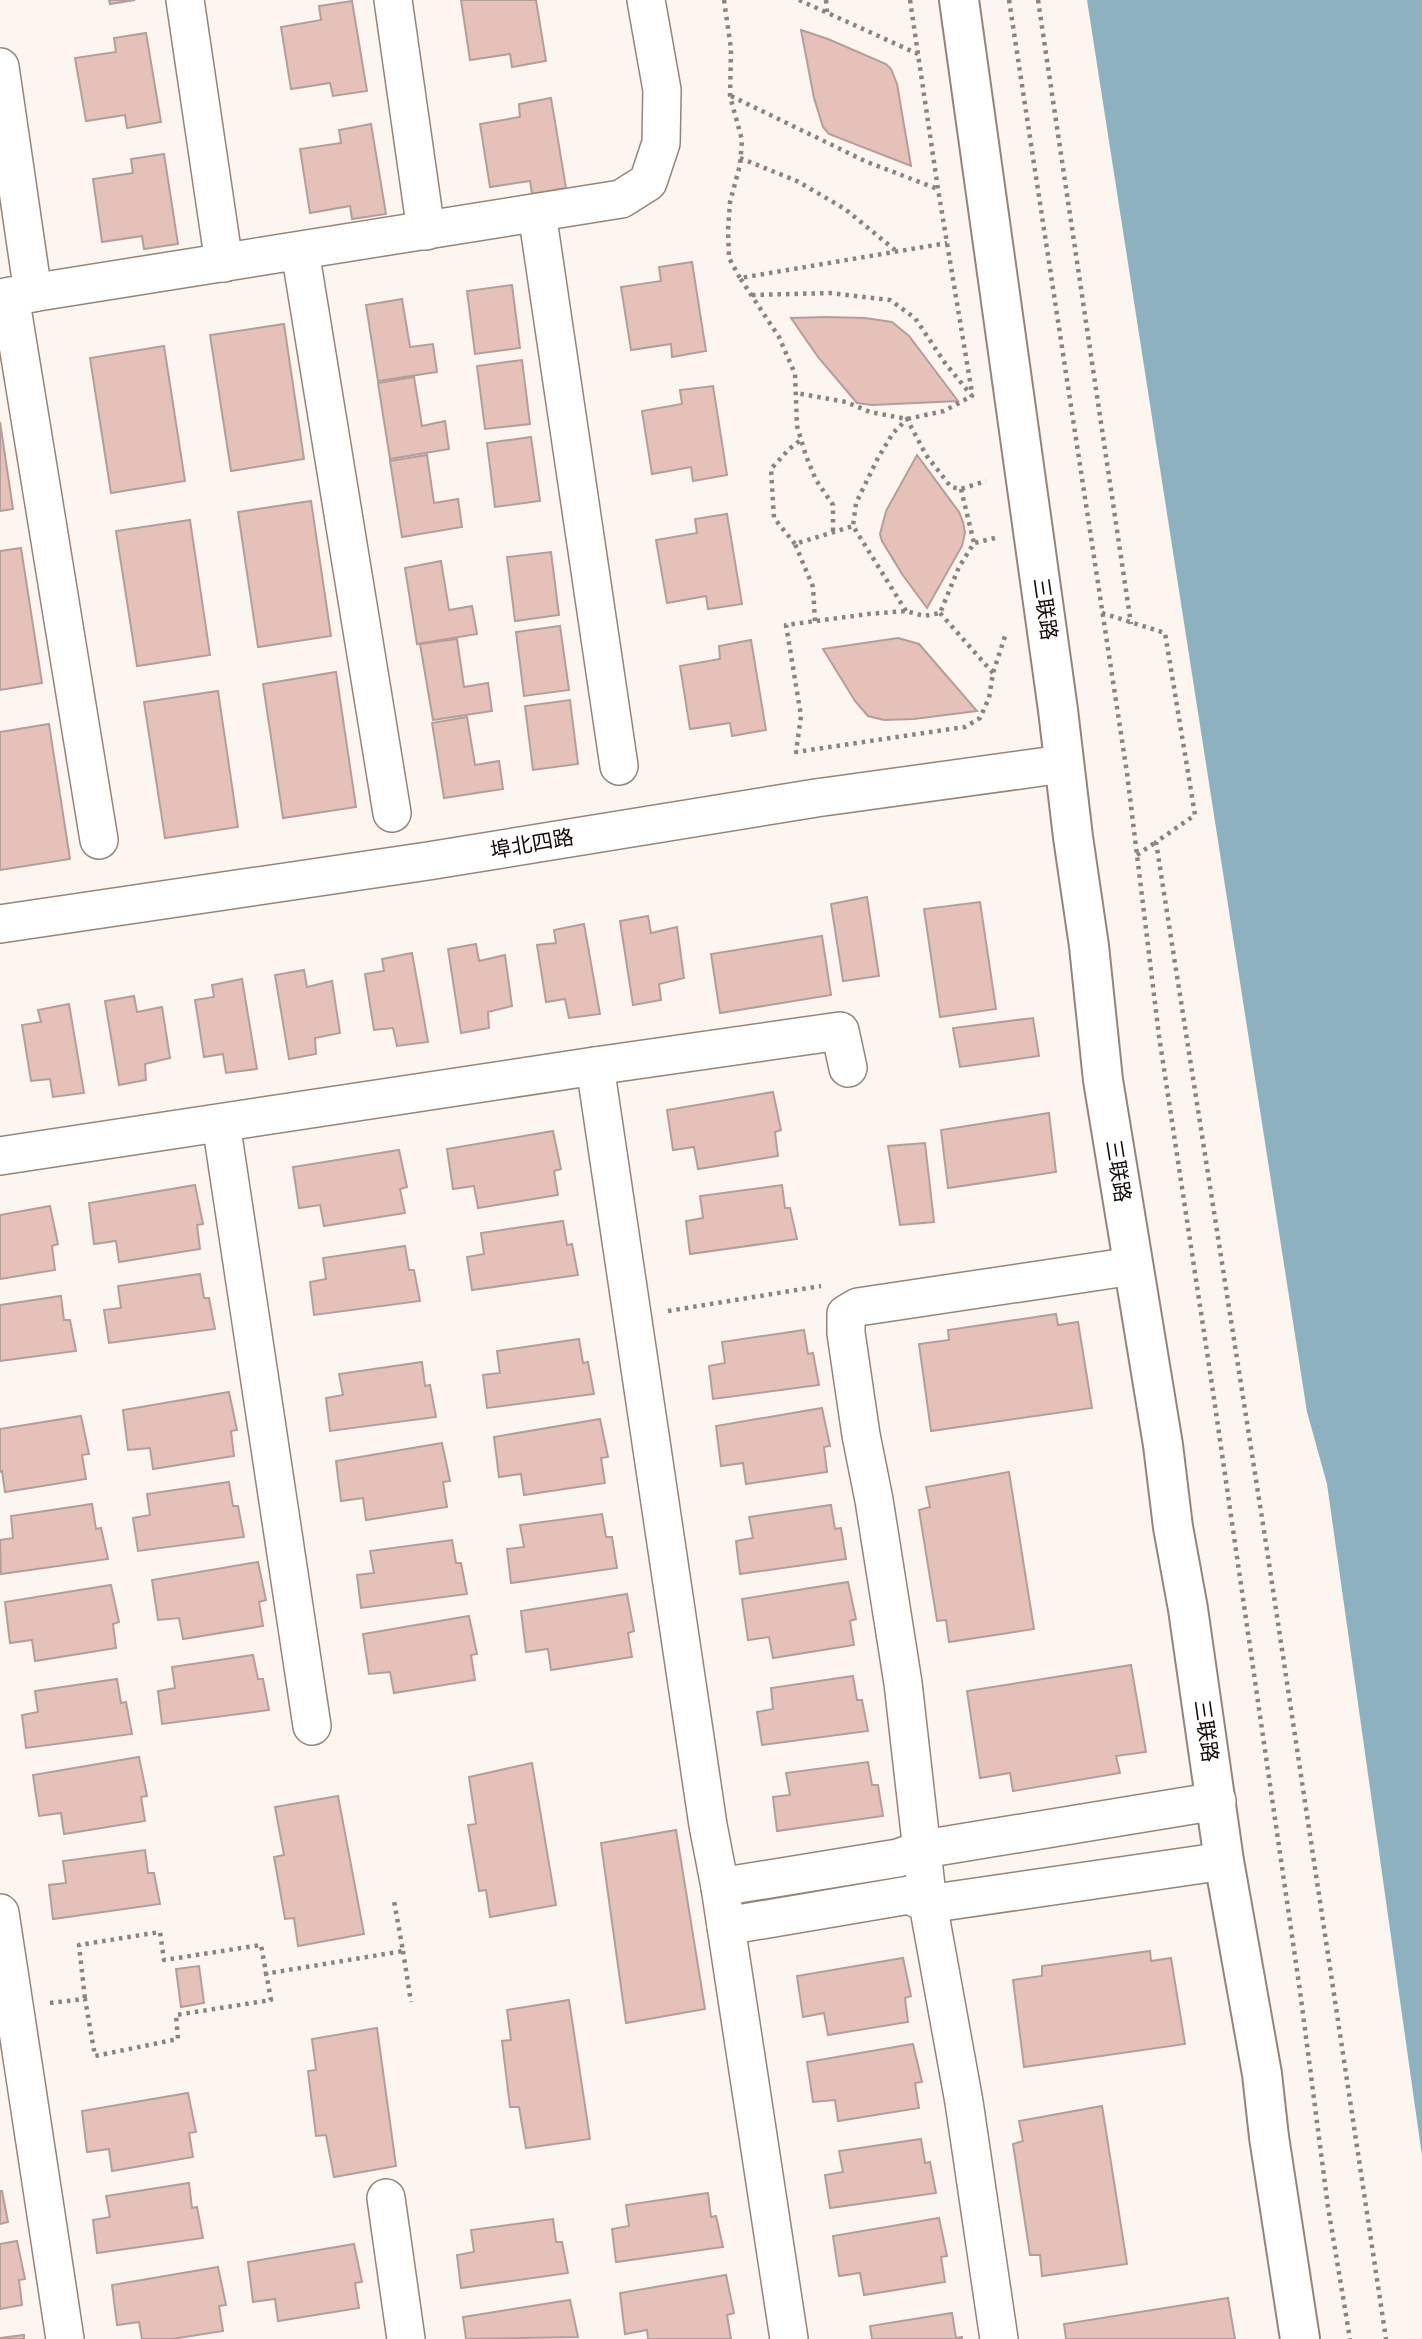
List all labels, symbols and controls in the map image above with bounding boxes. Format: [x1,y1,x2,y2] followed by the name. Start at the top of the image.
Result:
[1028,576,1062,642] street label: 三联路
[488,824,576,864] street label: 埠北四路
[1100,1138,1136,1204] street label: 三联路
[1189,1698,1223,1764] street label: 三联路

